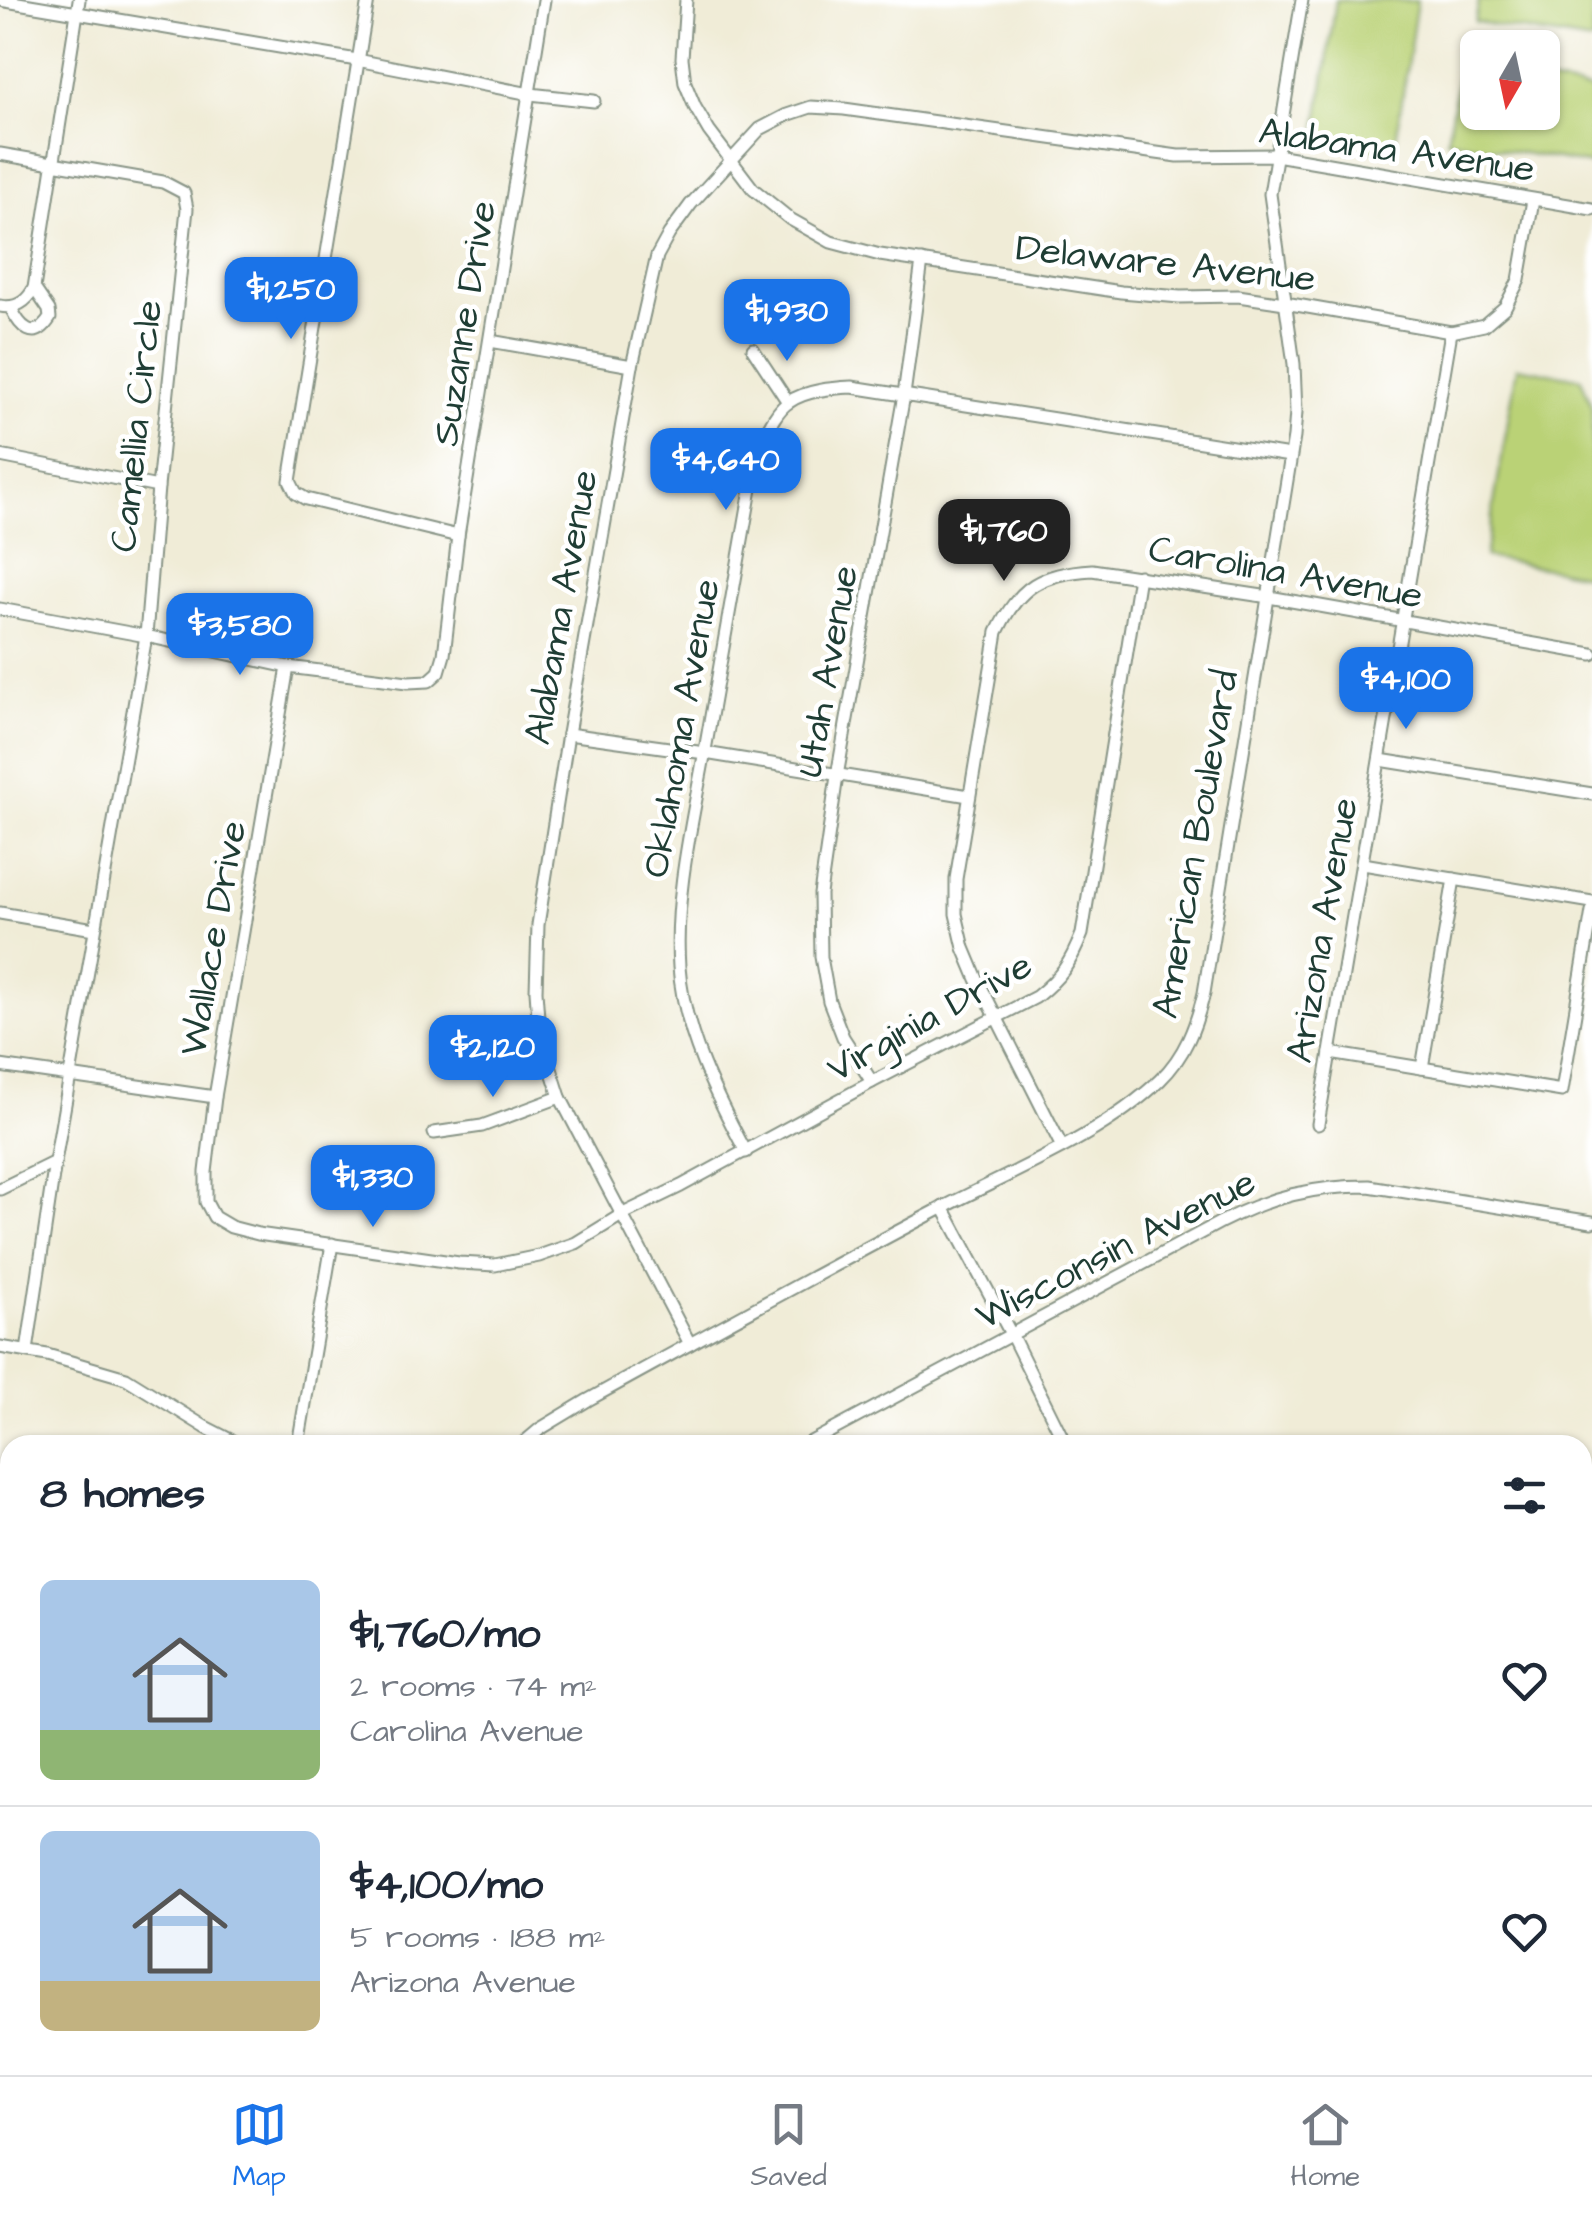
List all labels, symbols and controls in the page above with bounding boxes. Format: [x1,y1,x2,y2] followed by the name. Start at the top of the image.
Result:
[1460,30,1560,130] north arrow
[1460,30,1560,130] map controls
[1255,106,1538,196] street label: Alabama Avenue
[420,197,510,449] street label: Suzanne Drive
[1014,222,1318,306] street label: Delaware Avenue
[210,257,372,342] pin: $1,250
[247,267,335,312] text: $1,250
[706,279,868,364] pin: $1,930
[746,289,828,334] text: $1,930
[98,298,176,555] street label: Camellia Circle
[645,428,807,513] pin: $4,640
[672,438,780,483] text: $4,640
[512,466,612,749] street label: Alabama Avenue
[923,499,1085,584] pin: $1,760
[960,509,1048,554] text: $1,760
[1145,523,1427,623] street label: Carolina Avenue
[784,562,872,781] street label: Utah Avenue
[630,575,734,882] street label: Oklahoma Avenue
[159,593,321,678] pin: $3,580
[188,603,292,648] text: $3,580
[1325,647,1487,732] pin: $4,100
[1361,657,1451,702] text: $4,100
[1140,666,1252,1022] street label: American Boulevard
[1274,794,1372,1067] street label: Arizona Avenue
[168,817,260,1060] street label: Wallace Drive
[818,940,1042,1095] street label: Virginia Drive
[412,1015,574,1100] pin: $2,120
[451,1025,535,1070] text: $2,120
[292,1145,454,1230] pin: $1,330
[333,1155,413,1200] text: $1,330
[967,1157,1265,1343] street label: Wisconsin Avenue
[40,1466,205,1524] text: 8 homes
[1497,1468,1552,1523] icon: filters
[350,1606,540,1664] text: $1,760/mo
[120,1620,240,1740] icon: home
[1497,1653,1552,1708] icon: heart
[350,1664,597,1709] text: 2 rooms · 74 m²
[350,1709,584,1754] text: Carolina Avenue
[350,1857,543,1915] text: $4,100/mo
[120,1871,240,1991] icon: home
[1497,1904,1552,1959] icon: heart
[350,1915,606,1960] text: 5 rooms · 188 m²
[350,1960,576,2005] text: Arizona Avenue
[232,2097,287,2196] tab: Map
[751,2097,827,2196] tab: Saved
[1290,2097,1360,2196] tab: Home

